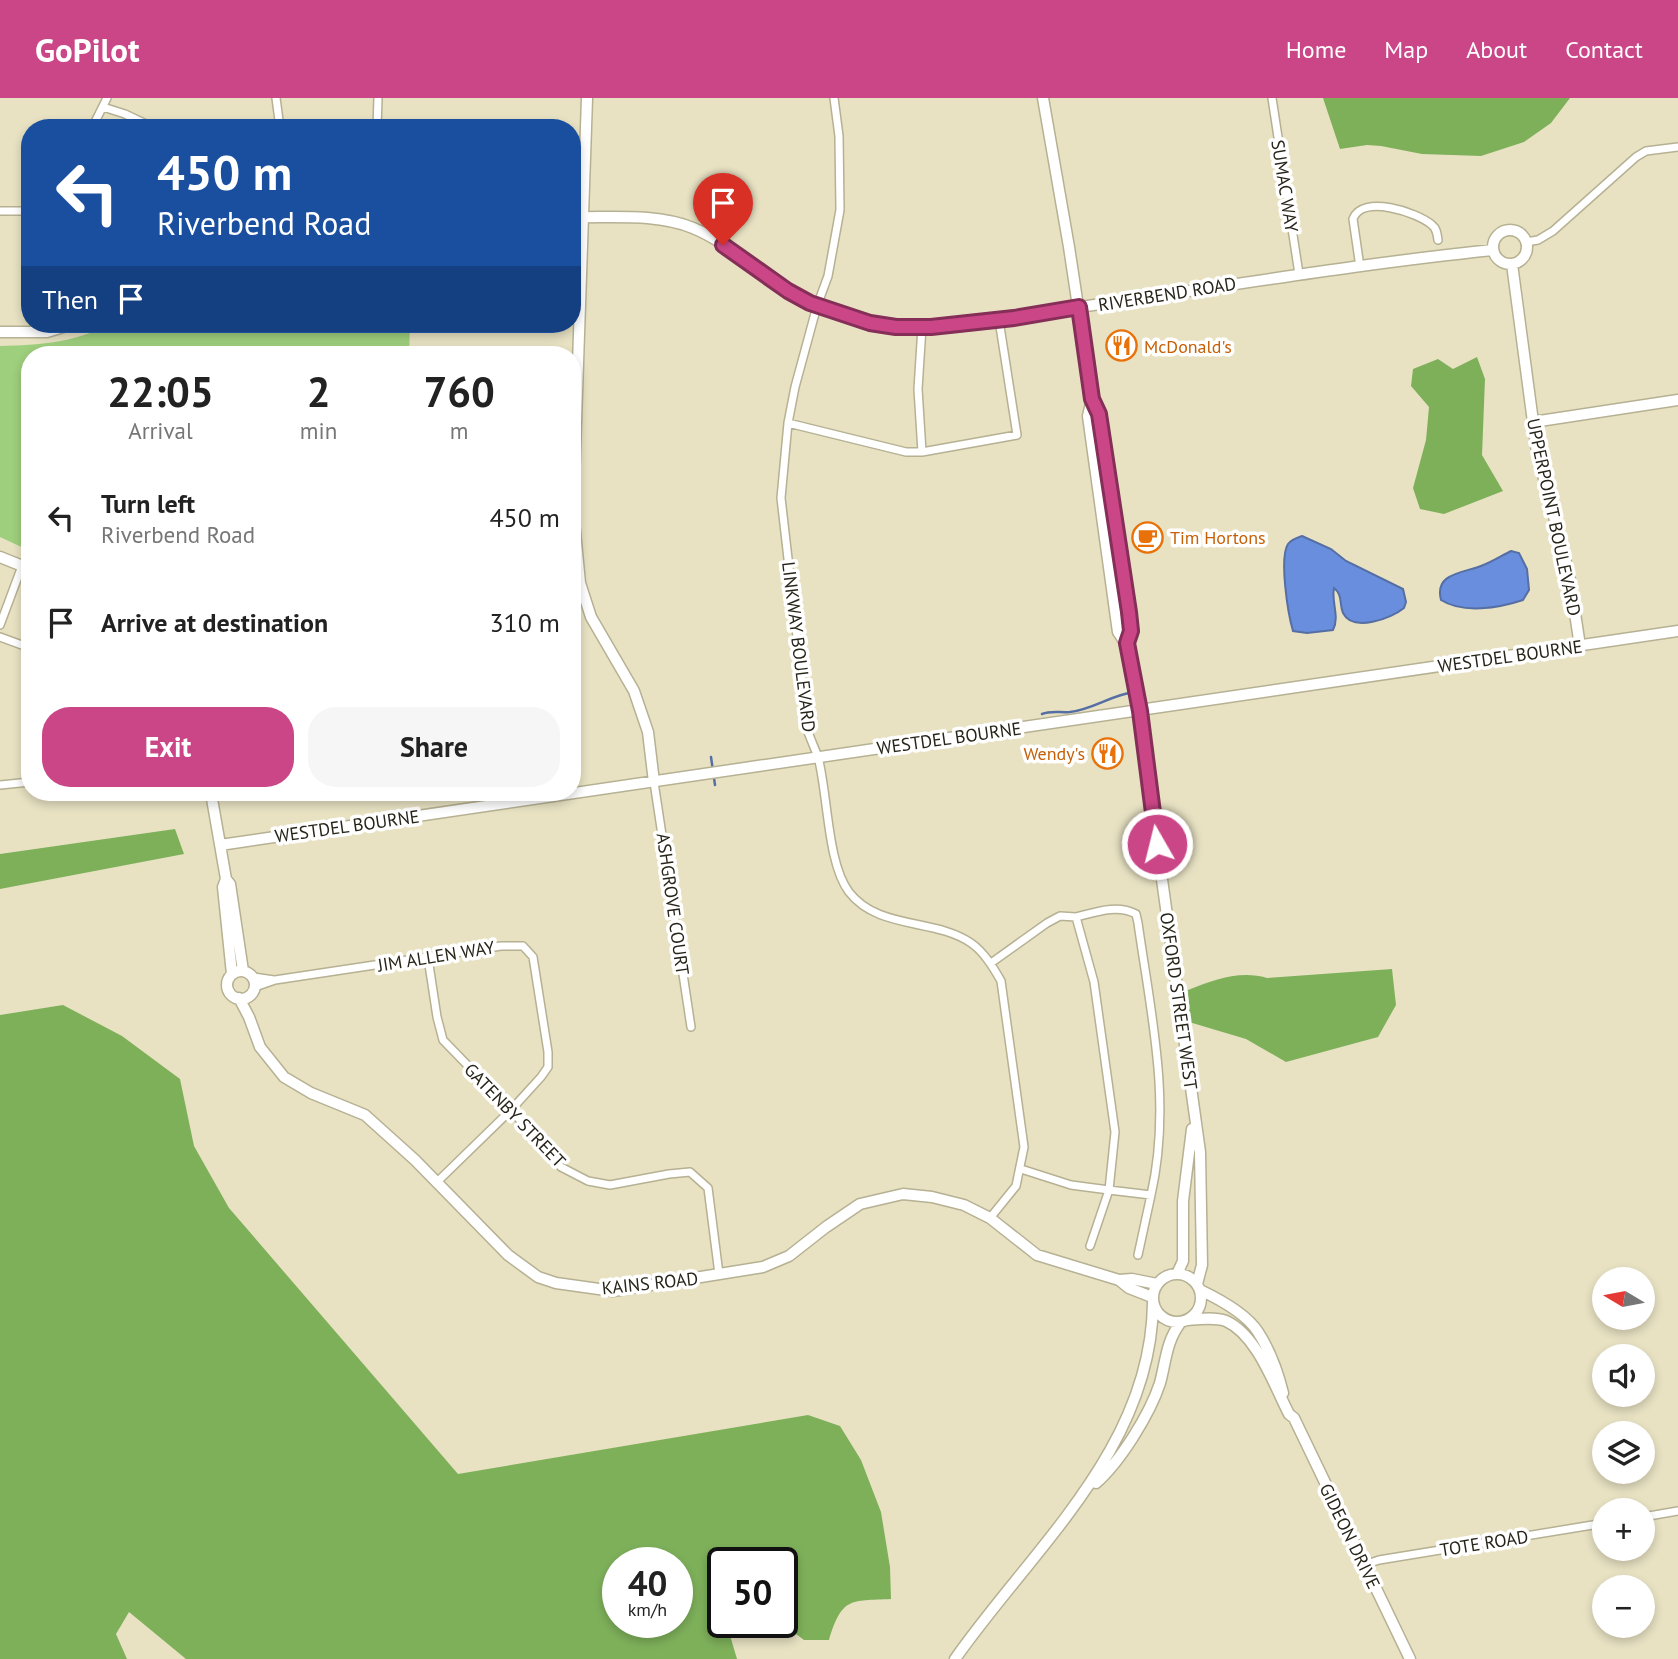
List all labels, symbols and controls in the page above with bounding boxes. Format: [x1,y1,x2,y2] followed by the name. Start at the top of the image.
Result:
[35,28,140,71] text: GoPilot
[1286,34,1346,65] text: Home
[1384,34,1428,65] text: Map
[1466,34,1527,65] text: About
[1565,34,1643,65] text: Contact
[1266,138,1304,234] street label: SUMAC WAY
[157,140,292,204] text: 450 m
[42,147,133,238] icon: left
[693,173,753,245] pin
[704,184,742,222] icon: arrive
[157,202,371,244] text: Riverbend Road
[1096,272,1238,316] street label: RIVERBEND ROAD
[112,280,150,318] icon: arrive
[42,283,98,316] text: Then
[1104,329,1138,363] restaurant icon: McDonald's
[1144,335,1232,358] place label: McDonald's
[107,364,214,419] text: 22:05
[307,364,330,419] text: 2
[423,364,495,419] text: 760
[128,416,193,445] text: Arrival
[300,416,337,445] text: min
[450,416,468,445] text: m
[1522,416,1586,618] street label: UPPERPOINT BOULEVARD
[101,487,195,520] text: Turn left
[42,499,80,537] icon: left
[489,501,560,534] text: 450 m
[101,520,255,549] text: Riverbend Road
[1130,520,1164,554] cafe icon: Tim Hortons
[1170,526,1266,549] place label: Tim Hortons
[777,560,821,734] street label: LINKWAY BOULEVARD
[42,604,80,642] icon: arrive
[101,606,328,639] text: Arrive at destination
[489,606,560,639] text: 310 m
[1436,634,1584,678] street label: WESTDEL BOURNE
[42,707,294,787] button: Exit
[308,707,560,787] button: Share
[875,716,1023,760] street label: WESTDEL BOURNE
[1091,736,1125,770] restaurant icon: Wendy's
[1023,742,1085,765] place label: Wendy's
[273,804,421,848] street label: WESTDEL BOURNE
[1120,807,1194,881] position arrow
[652,832,694,976] street label: ASHGROVE COURT
[1155,911,1203,1091] street label: OXFORD STREET WEST
[375,935,496,977] street label: JIM ALLEN WAY
[459,1058,571,1172] street label: GATENBY STREET
[601,1267,699,1299] street label: KAINS ROAD
[1592,1267,1656,1330] north arrow
[1592,1267,1655,1638] map controls
[1592,1344,1655,1407] button: sound
[1592,1421,1655,1484] button: layers
[1315,1480,1385,1592] street label: GIDEON DRIVE
[1592,1498,1655,1561] button: +
[1438,1525,1530,1561] street label: TOTE ROAD
[707,1547,798,1638] speed limit sign: 50
[628,1560,667,1606] text: 40
[1592,1575,1655,1638] button: −
[628,1598,667,1621] text: km/h

